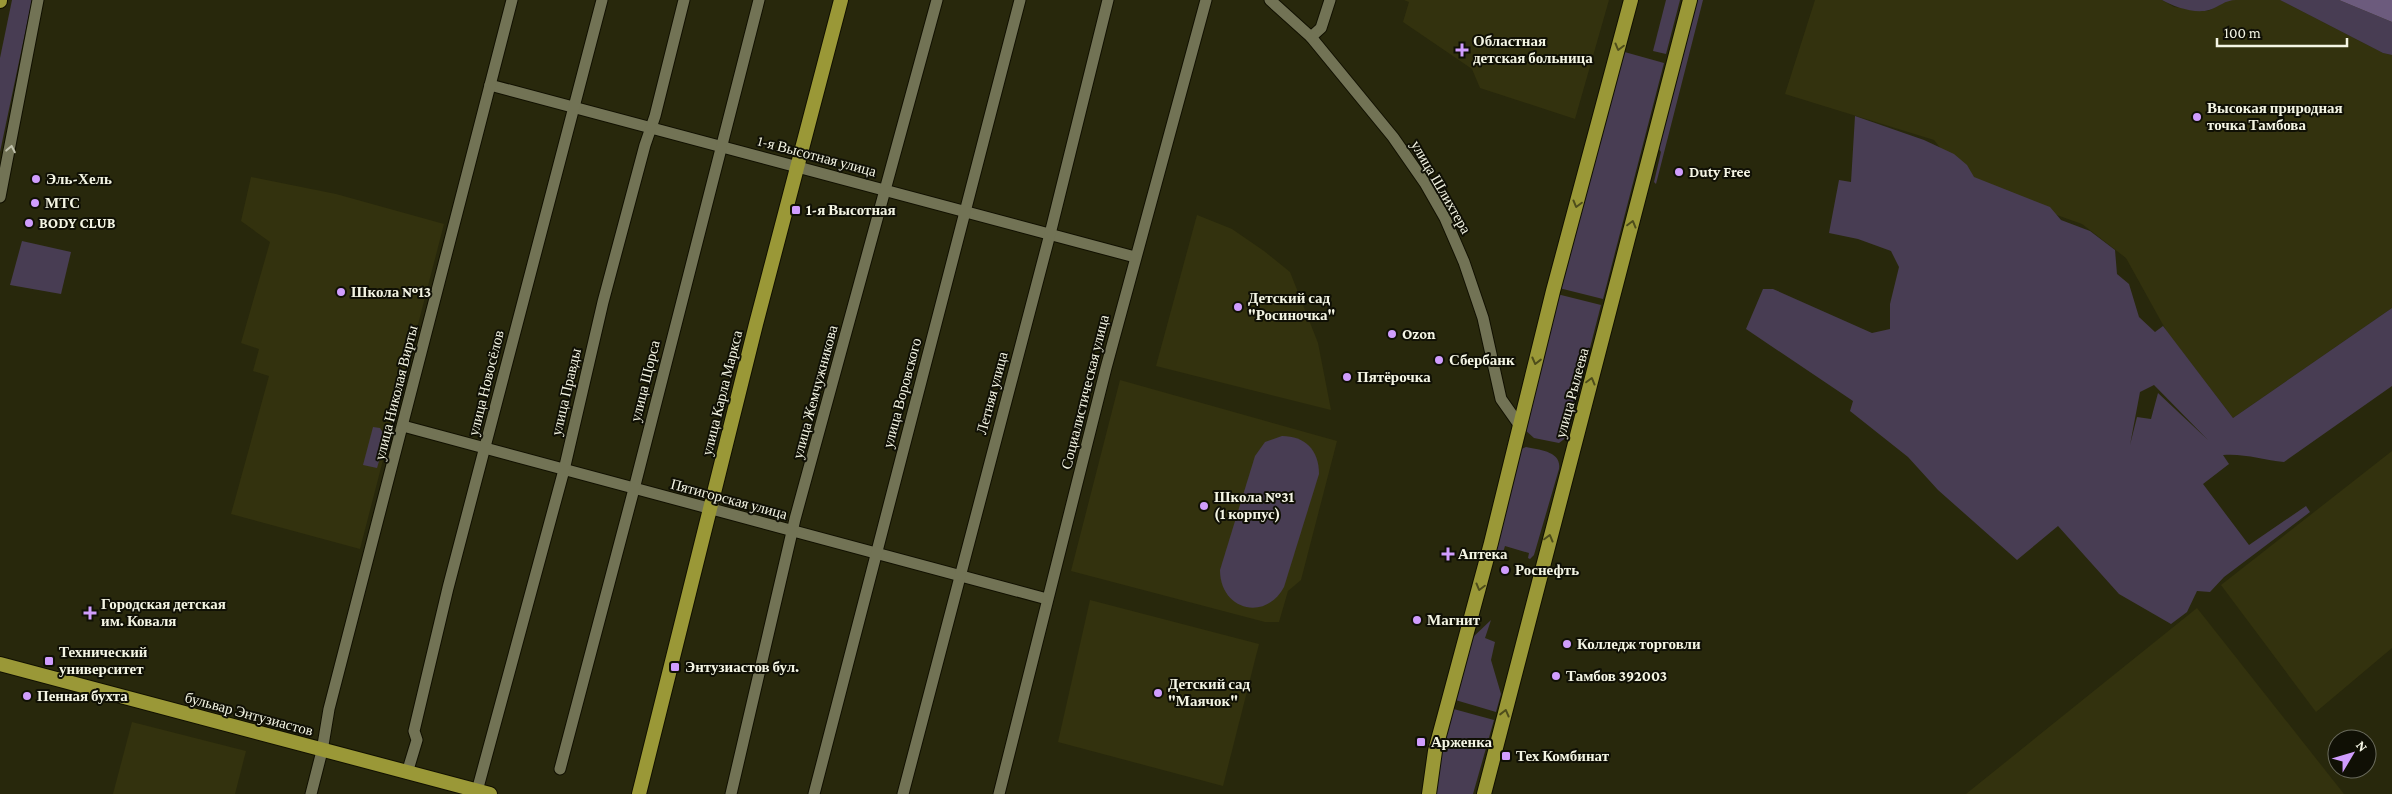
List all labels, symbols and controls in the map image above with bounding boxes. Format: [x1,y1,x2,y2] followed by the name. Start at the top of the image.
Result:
[2217,15,2347,47] scale bar
[2224,25,2261,41] text: 100 m
[1473,33,1593,66] place label: Областная детская больница
[1455,43,1469,57] marker: Областная детская больница
[1614,43,1624,51] one-way arrow
[2207,100,2343,133] place label: Высокая природная точка Тамбова
[2191,111,2203,123] marker: Высокая природная точка Тамбова
[756,132,878,180] street label: 1-я Высотная улица
[1408,138,1474,237] street label: улица Шлихтера
[5,145,15,154] one-way arrow
[1689,164,1751,180] place label: Duty Free
[1673,166,1685,178] marker: Duty Free
[46,171,112,187] place label: Эль-Хель
[30,173,42,185] marker: Эль-Хель
[45,195,80,211] place label: МТС
[29,197,41,209] marker: МТС
[1572,200,1582,208] one-way arrow
[806,202,896,218] place label: 1-я Высотная
[790,204,802,216] marker: 1-я Высотная
[39,215,116,231] place label: BODY CLUB
[23,217,35,229] marker: BODY CLUB
[1627,221,1637,229] one-way arrow
[351,284,431,300] place label: Школа №13
[335,286,347,298] marker: Школа №13
[1248,290,1335,323] place label: Детский сад "Росиночка"
[1232,301,1244,313] marker: Детский сад "Росиночка"
[1058,313,1112,471] street label: Социалистическая улица
[789,323,841,460] street label: улица Жемчужникова
[371,324,421,462] street label: улица Николая Вирты
[1402,326,1436,342] place label: Ozon
[465,328,507,438] street label: улица Новосёлов
[699,328,745,457] street label: улица Карла Маркса
[1386,328,1398,340] marker: Ozon
[880,336,924,450] street label: улица Воровского
[627,338,663,423] street label: улица Щорса
[1552,346,1592,440] street label: улица Рылеева
[548,347,584,437] street label: улица Правды
[973,350,1011,436] street label: Летняя улица
[1449,352,1515,368] place label: Сбербанк
[1433,354,1445,366] marker: Сбербанк
[1531,357,1542,366] one-way arrow
[1357,369,1431,385] place label: Пятёрочка
[1341,371,1353,383] marker: Пятёрочка
[1585,377,1596,386] one-way arrow
[669,476,789,522] street label: Пятигорская улица
[1214,489,1294,523] place label: Школа №31 (1 корпус)
[1198,500,1210,512] marker: Школа №31 (1 корпус)
[1544,535,1554,543] one-way arrow
[1458,546,1508,562] place label: Аптека
[1442,548,1454,560] marker: Аптека
[1515,562,1579,578] place label: Роснефть
[1499,564,1511,576] marker: Роснефть
[1475,583,1485,591] one-way arrow
[101,596,226,629] place label: Городская детская им. Коваля
[83,606,97,620] marker: Городская детская им. Коваля
[1427,612,1481,628] place label: Магнит
[1411,614,1423,626] marker: Магнит
[1577,636,1701,652] place label: Колледж торговли
[1561,638,1573,650] marker: Колледж торговли
[59,644,148,677] place label: Технический университет
[43,655,55,667] marker: Технический университет
[685,659,799,675] place label: Энтузиастов бул.
[669,661,681,673] marker: Энтузиастов бул.
[1566,668,1667,684] place label: Тамбов 392003
[1550,670,1562,682] marker: Тамбов 392003
[1168,676,1251,709] place label: Детский сад "Маячок"
[1152,687,1164,699] marker: Детский сад "Маячок"
[37,688,128,704] place label: Пенная бухта
[183,689,315,739] street label: бульвар Энтузиастов
[21,690,33,702] marker: Пенная бухта
[1499,708,1510,717] one-way arrow
[2327,729,2377,779] north arrow
[1431,734,1493,750] place label: Арженка
[1415,736,1427,748] marker: Арженка
[2353,737,2372,755] text: N
[1516,748,1610,764] place label: Тех Комбинат
[1500,750,1512,762] marker: Тех Комбинат

